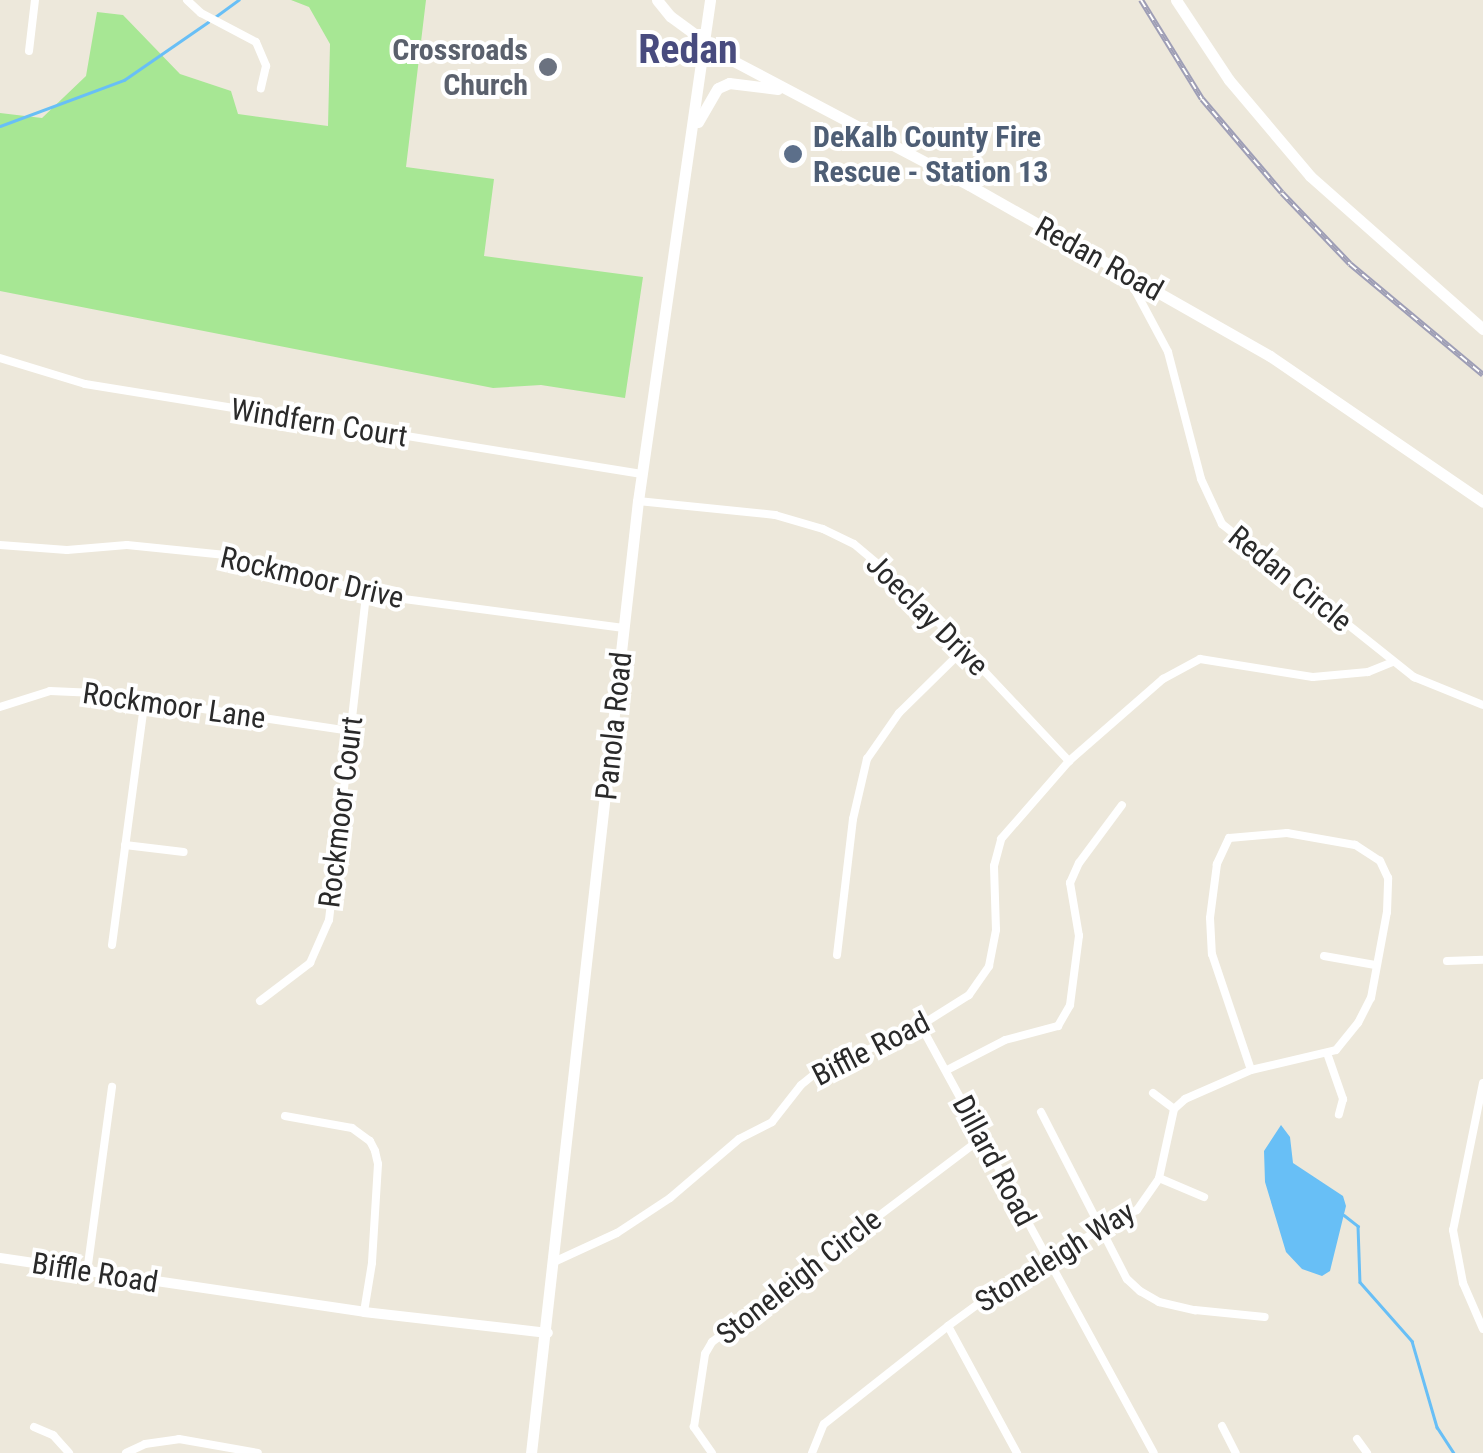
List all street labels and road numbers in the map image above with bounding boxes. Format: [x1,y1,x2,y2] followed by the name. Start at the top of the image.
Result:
[1029,209,1169,309] street label: Redan Road
[228,391,410,455] street label: Windfern Court
[1221,518,1359,640] street label: Redan Circle
[217,539,407,617] street label: Rockmoor Drive
[858,546,996,684] street label: Joeclay Drive
[588,650,640,802] street label: Panola Road
[80,675,268,737] street label: Rockmoor Lane
[311,714,371,910] street label: Rockmoor Court
[806,1004,936,1094] street label: Biffle Road
[945,1089,1043,1233] street label: Dillard Road
[969,1194,1141,1320] street label: Stoneleigh Way
[709,1201,889,1353] street label: Stoneleigh Circle
[30,1245,160,1301] street label: Biffle Road

